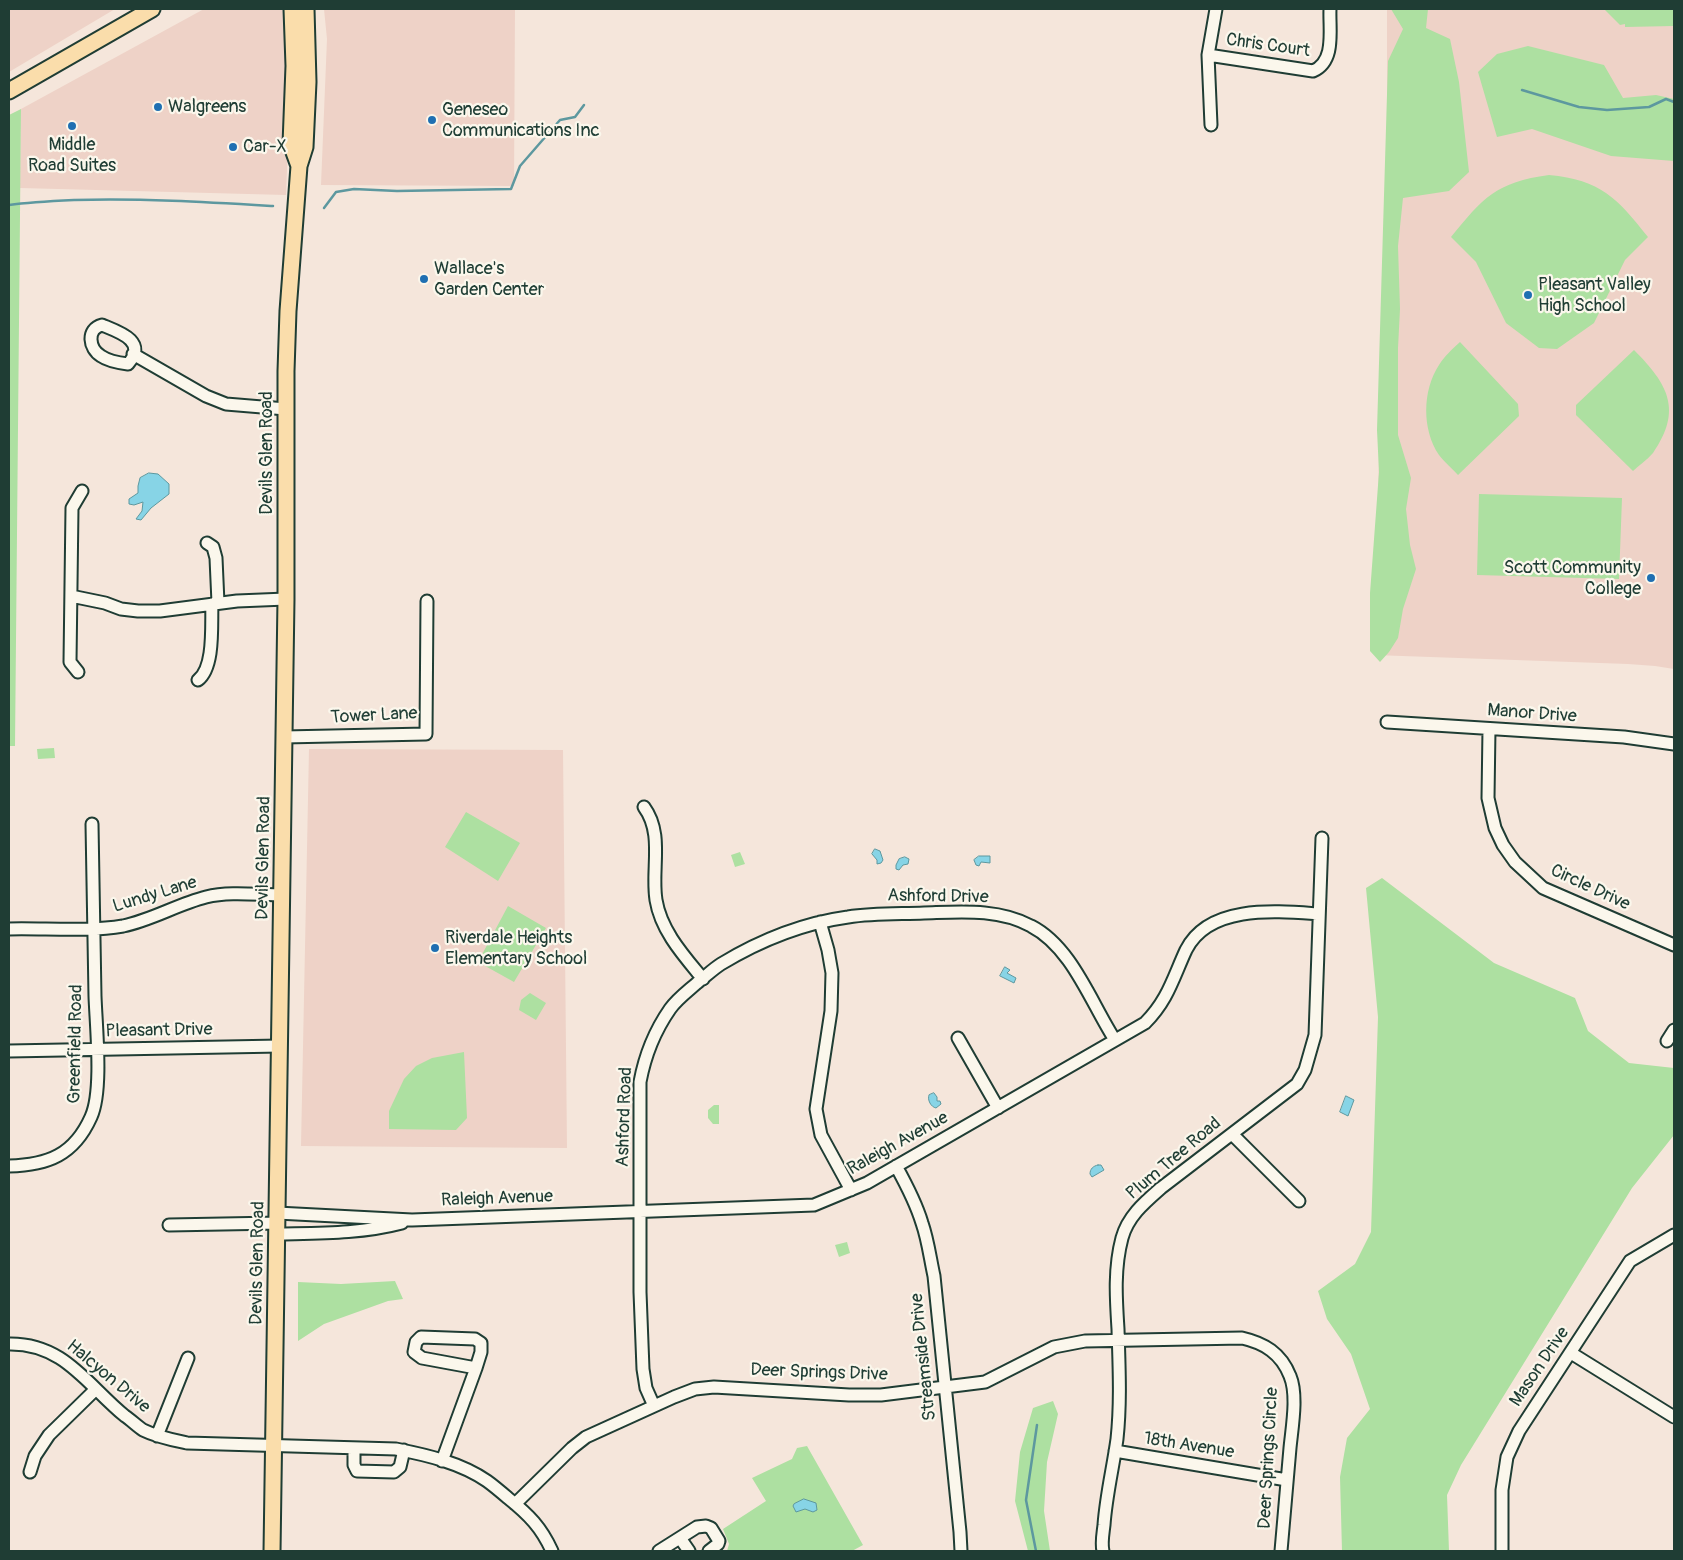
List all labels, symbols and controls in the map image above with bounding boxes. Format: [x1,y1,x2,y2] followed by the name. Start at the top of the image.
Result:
[1225,29,1311,63] street label: Chris Court
[168,96,246,118] place label: Walgreens
[442,99,600,142] place label: Geneseo Communications Inc
[152,101,164,113] marker: Walgreens
[426,114,438,126] marker: Geneseo Communications Inc
[66,120,78,132] marker: Middle Road Suites
[28,134,116,176] place label: Middle Road Suites
[243,136,287,158] place label: Car-X
[227,141,239,153] marker: Car-X
[434,258,544,300] place label: Wallace's Garden Center
[418,273,430,285] marker: Wallace's Garden Center
[1538,274,1651,316] place label: Pleasant Valley High School
[1522,289,1534,301] marker: Pleasant Valley High School
[256,391,278,515] street label: Devils Glen Road
[1504,557,1641,600] place label: Scott Community College
[1645,572,1657,584] marker: Scott Community College
[1486,700,1578,728] street label: Manor Drive
[330,703,418,729] street label: Tower Lane
[252,796,276,920] street label: Devils Glen Road
[1547,860,1633,916] street label: Circle Drive
[110,872,200,918] street label: Lundy Lane
[887,885,989,909] street label: Ashford Drive
[445,927,587,970] place label: Riverdale Heights Elementary School
[429,942,441,954] marker: Riverdale Heights Elementary School
[64,984,88,1104] street label: Greenfield Road
[105,1019,213,1043] street label: Pleasant Drive
[612,1067,638,1167] street label: Ashford Road
[844,1107,952,1181] street label: Raleigh Avenue
[1122,1113,1226,1205] street label: Plum Tree Road
[441,1186,553,1212] street label: Raleigh Avenue
[246,1201,270,1325] street label: Devils Glen Road
[907,1292,941,1422] street label: Streamside Drive
[1505,1323,1575,1411] street label: Mason Drive
[62,1336,154,1418] street label: Halcyon Drive
[750,1360,888,1386] street label: Deer Springs Drive
[1254,1387,1284,1529] street label: Deer Springs Circle
[1142,1428,1236,1464] street label: 18th Avenue

